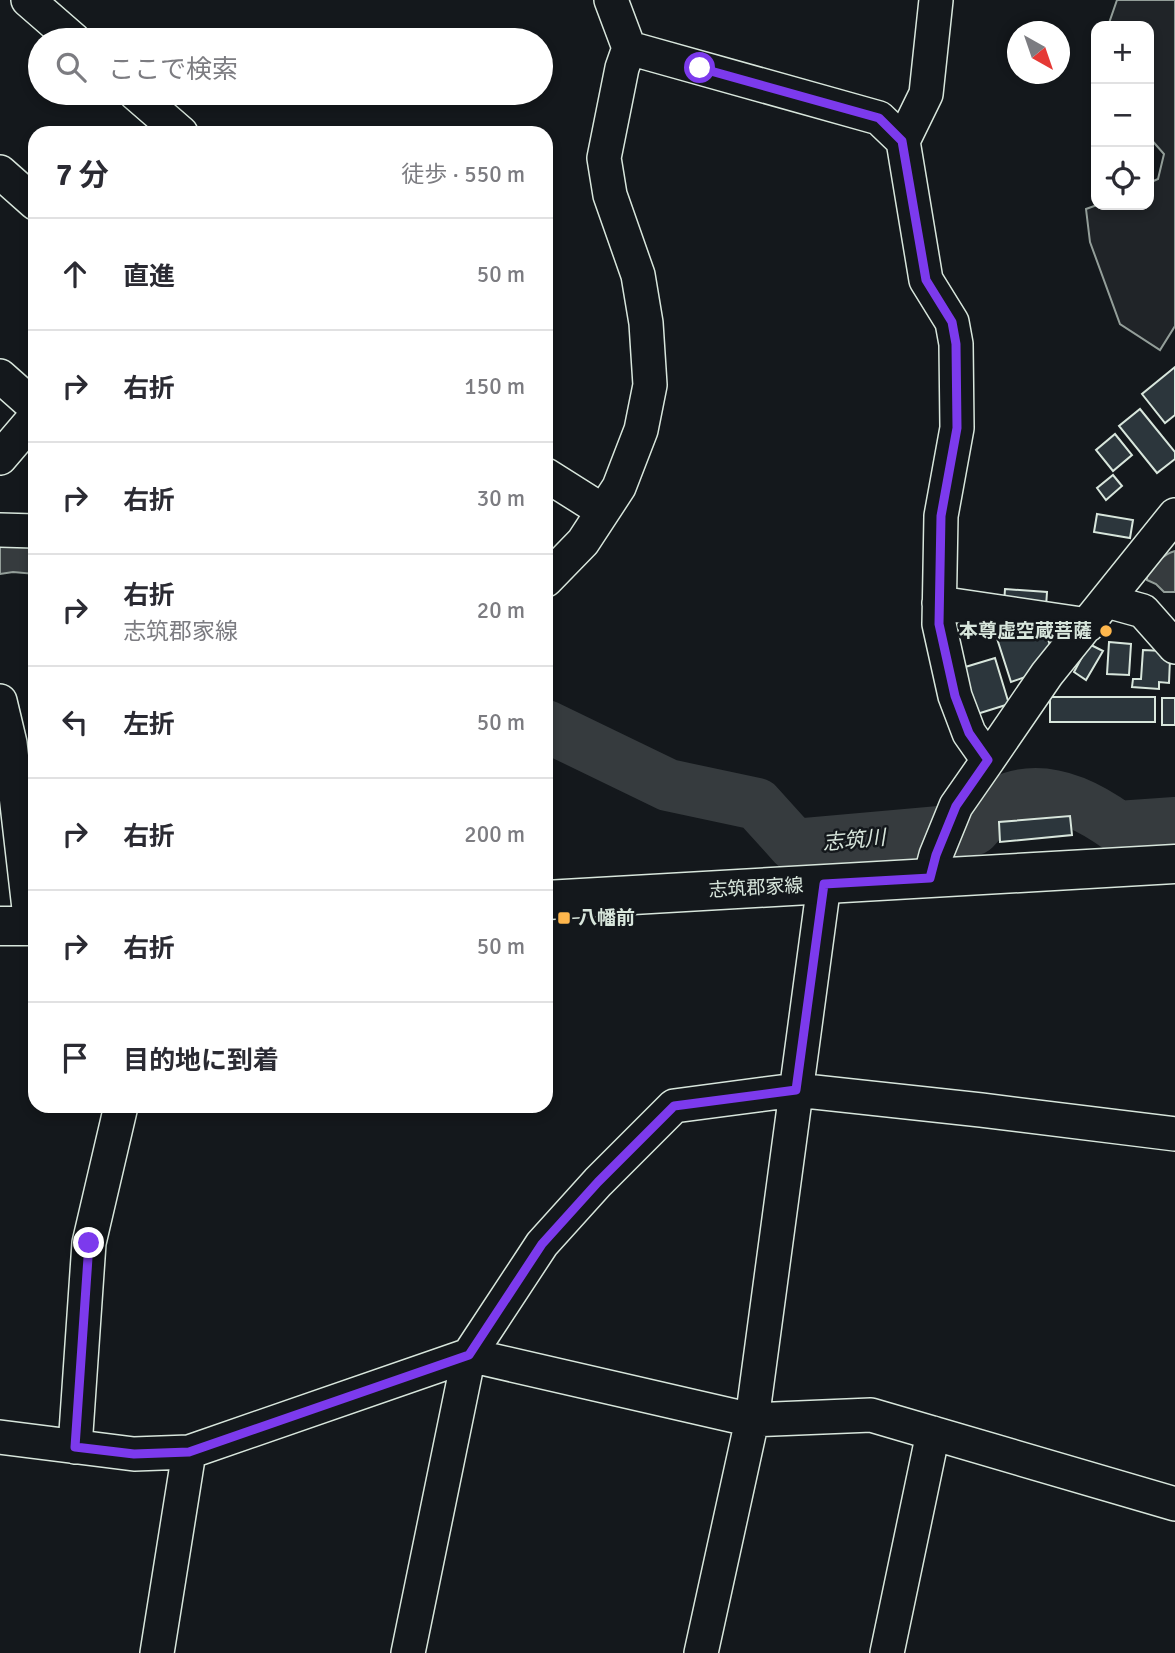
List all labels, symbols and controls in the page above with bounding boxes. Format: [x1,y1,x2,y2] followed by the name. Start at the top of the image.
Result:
[1007,21,1070,84] north arrow
[1091,21,1154,210] map controls
[1091,21,1154,84] button: +
[28,28,553,105] search box
[52,48,90,86] icon: search
[684,52,715,83] route start
[108,54,238,86] text: ここで検索
[1091,84,1154,147] button: −
[1091,147,1154,210] button: locate
[56,157,109,194] text: 7 分
[401,160,525,189] text: 徒歩 · 550 m
[56,255,94,293] icon: ahead
[477,260,525,289] text: 50 m
[123,261,175,293] text: 直進
[56,367,94,405] icon: right
[464,372,525,401] text: 150 m
[123,373,175,405] text: 右折
[56,479,94,517] icon: right
[477,484,525,513] text: 30 m
[123,485,175,517] text: 右折
[123,580,175,612] text: 右折
[56,591,94,629] icon: right
[477,596,525,625] text: 20 m
[123,617,238,646] text: 志筑郡家線
[959,619,1092,643] place label: 本尊虚空蔵菩薩
[1098,623,1114,639] marker: 本尊虚空蔵菩薩
[56,703,94,741] icon: left
[477,708,525,737] text: 50 m
[123,709,175,741] text: 左折
[56,815,94,853] icon: right
[464,820,525,849] text: 200 m
[123,821,175,853] text: 右折
[821,824,889,856] water label: 志筑川
[708,874,804,902] street label: 志筑郡家線
[578,906,635,930] place label: 八幡前
[556,910,572,926] marker: 八幡前
[56,927,94,965] icon: right
[477,932,525,961] text: 50 m
[123,933,175,965] text: 右折
[56,1039,94,1077] icon: arrive
[123,1045,279,1077] text: 目的地に到着
[73,1227,104,1258] route end

